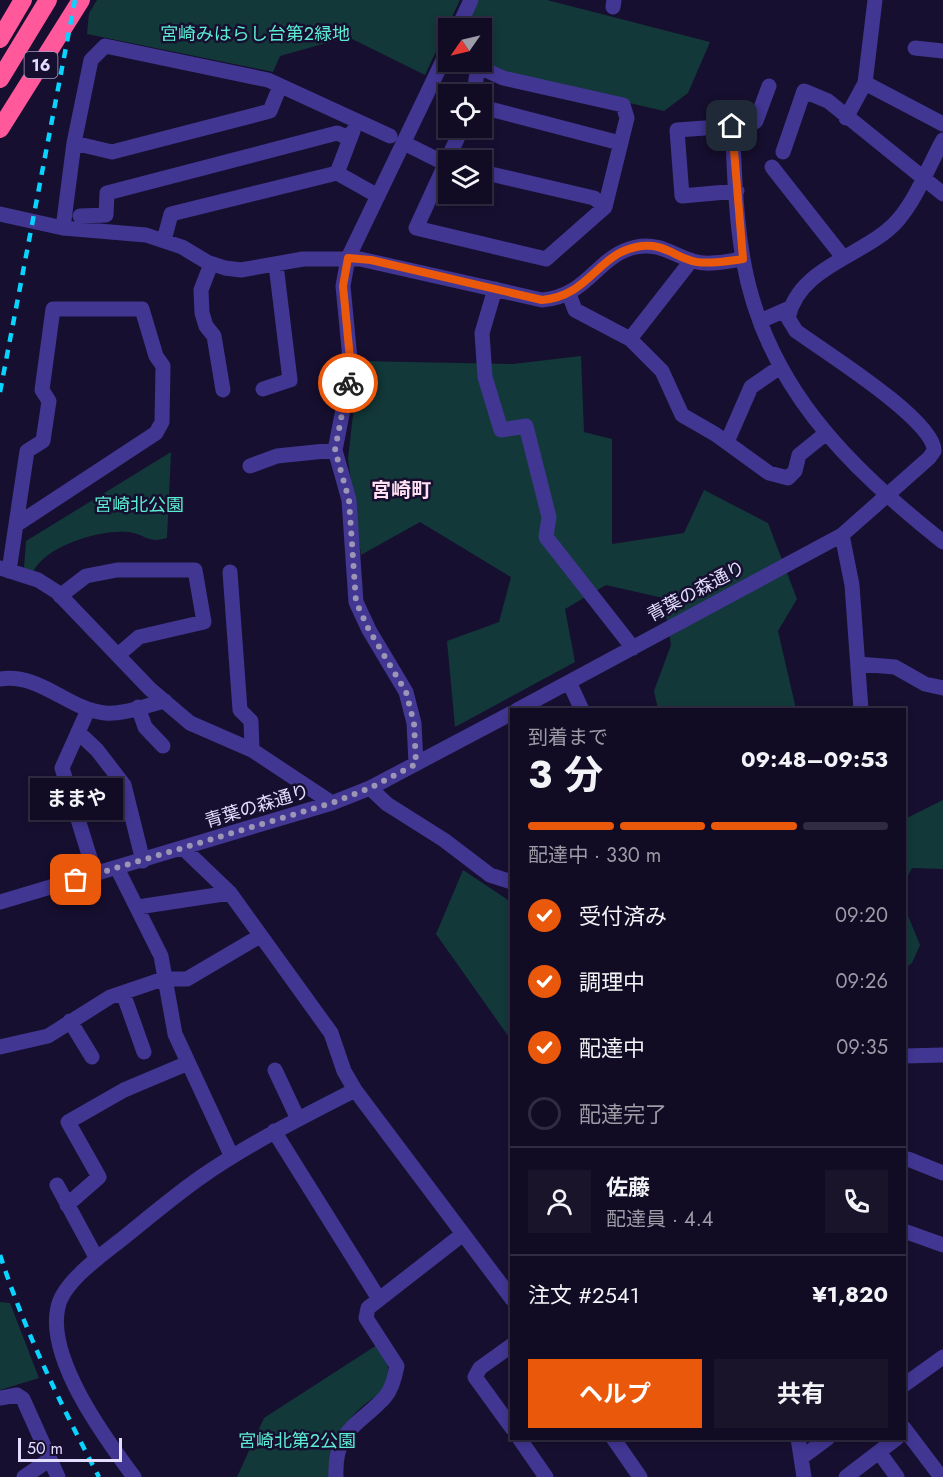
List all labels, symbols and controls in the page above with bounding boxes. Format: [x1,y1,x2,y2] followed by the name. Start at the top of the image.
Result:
[438,18,492,72] north arrow
[438,18,492,204] map controls
[160,21,350,47] park label: 宮崎みはらし台第2緑地
[24,52,57,78] road number: 16
[438,84,492,138] button: locate
[706,100,757,151] pin
[715,109,748,142] icon: home
[438,150,492,204] button: layers
[318,353,378,413] courier
[332,367,365,400] icon: bike
[371,476,431,505] district label: 宮崎町
[94,492,184,518] park label: 宮崎北公園
[642,554,750,628] street label: 青葉の森通り
[528,723,608,752] text: 到着まで
[741,743,888,775] text: 09:48–09:53
[528,746,603,803] text: 3 分
[29,778,122,820] callout: ままや
[202,778,312,834] street label: 青葉の森通り
[47,784,107,813] text: ままや
[528,841,661,870] text: 配達中 · 330 m
[50,854,101,905] pin
[59,863,92,896] icon: bag
[528,899,561,932] icon: check
[579,900,667,932] text: 受付済み
[835,901,888,930] text: 09:20
[528,965,561,998] icon: check
[579,966,645,998] text: 調理中
[836,967,888,996] text: 09:26
[528,1031,561,1064] icon: check
[579,1032,645,1064] text: 配達中
[836,1033,888,1062] text: 09:35
[579,1098,667,1130] text: 配達完了
[528,1170,591,1233] button: person
[825,1170,888,1233] button: phone
[606,1171,650,1203] text: 佐藤
[606,1205,713,1234] text: 配達員 · 4.4
[812,1278,888,1310] text: ¥1,820
[528,1279,640,1311] text: 注文 #2541
[528,1359,702,1428] button: ヘルプ
[714,1359,888,1428] button: 共有
[238,1428,356,1454] park label: 宮崎北第2公園
[18,1435,122,1462] scale bar
[27,1437,63,1460] text: 50 m

